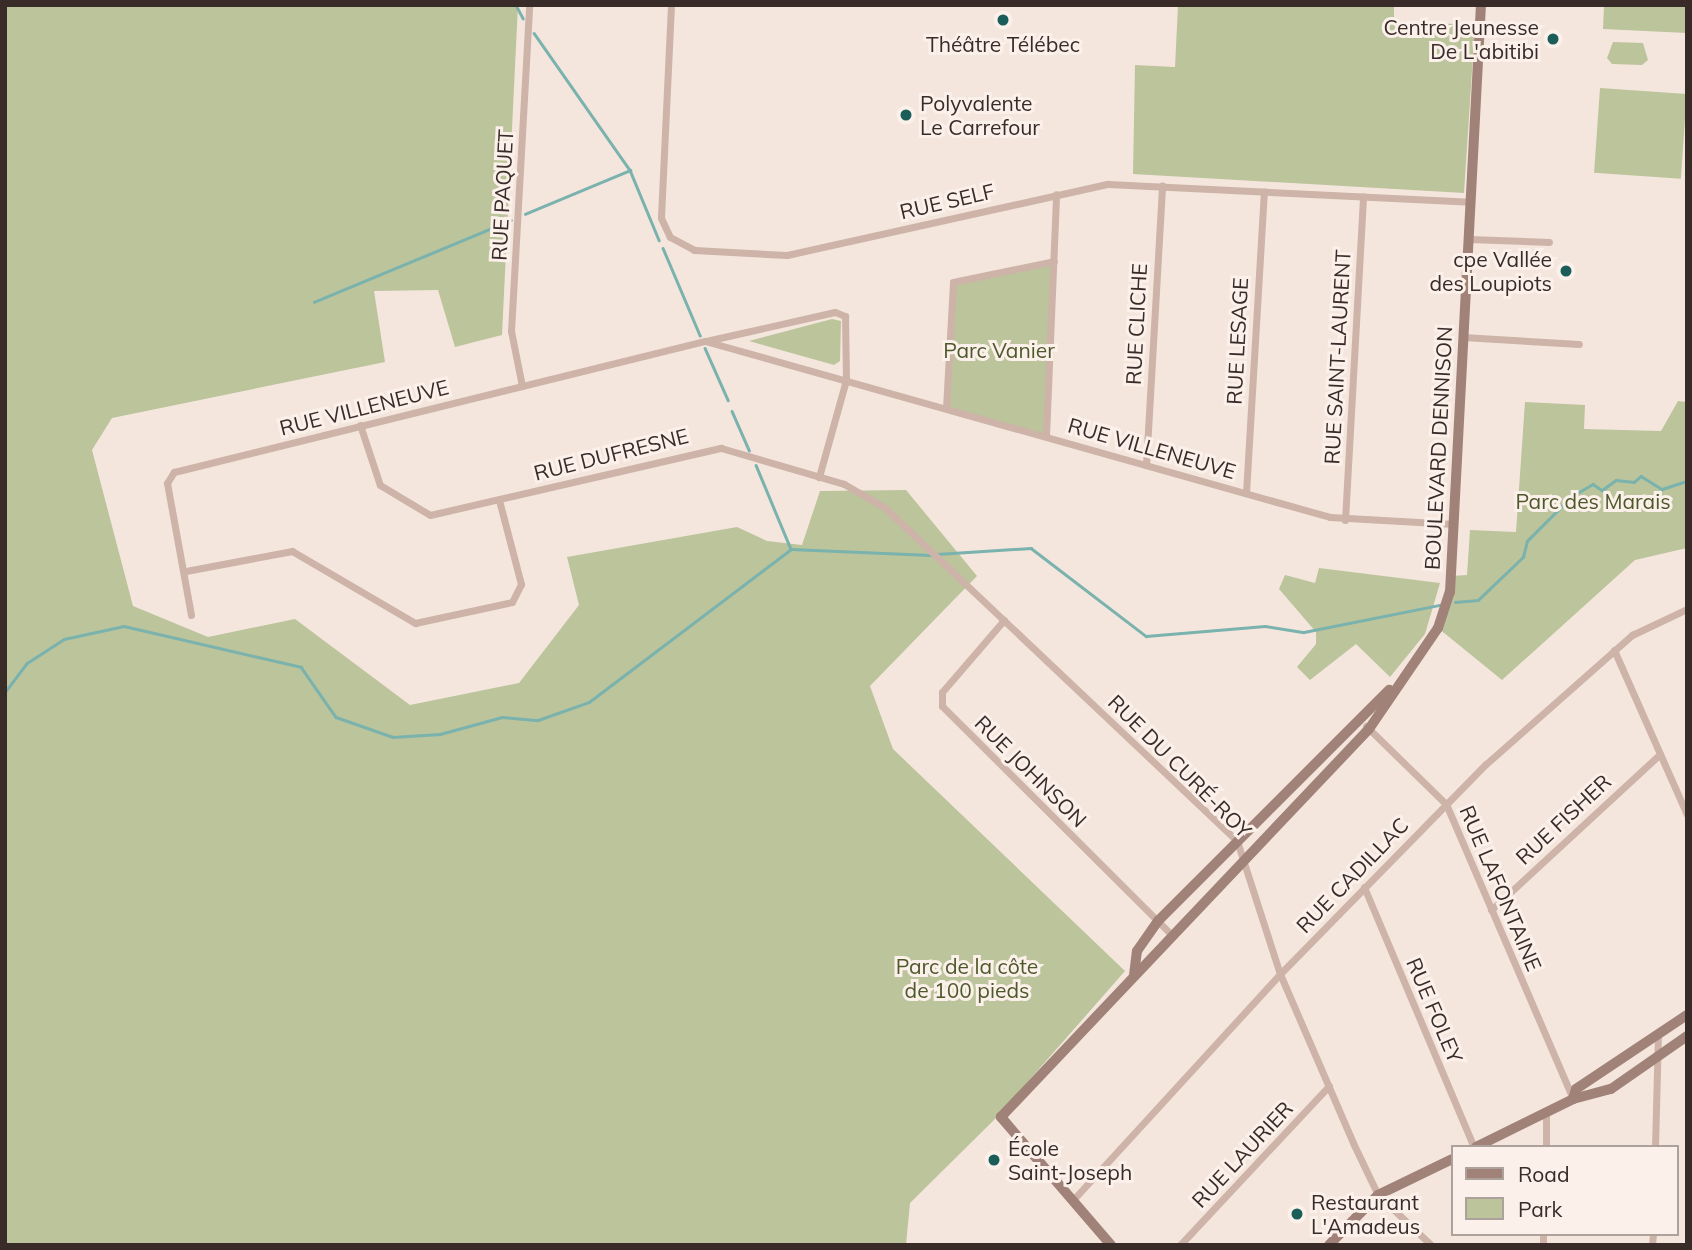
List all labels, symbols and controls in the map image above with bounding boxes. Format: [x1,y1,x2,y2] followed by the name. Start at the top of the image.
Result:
[995,12,1011,28] marker: Théâtre Télébec
[1383,14,1539,64] place label: Centre Jeunesse De L'abitibi
[926,31,1080,57] place label: Théâtre Télébec
[1545,31,1561,47] marker: Centre Jeunesse De L'abitibi
[920,90,1040,140] place label: Polyvalente Le Carrefour
[898,107,914,123] marker: Polyvalente Le Carrefour
[486,129,518,261] street label: RUE PAQUET
[897,178,997,224] street label: RUE SELF
[1429,246,1552,296] place label: cpe Vallée des Loupiots
[1319,249,1355,465] street label: RUE SAINT-LAURENT
[1120,263,1152,385] street label: RUE CLICHE
[1558,263,1574,279] marker: cpe Vallée des Loupiots
[1221,277,1253,405] street label: RUE LESAGE
[1419,326,1457,570] street label: BOULEVARD DENNISON
[943,337,1055,363] park label: Parc Vanier
[277,374,451,440] street label: RUE VILLENEUVE
[1065,412,1239,484] street label: RUE VILLENEUVE
[531,423,691,485] street label: RUE DUFRESNE
[1515,488,1671,514] park label: Parc des Marais
[1103,689,1257,843] street label: RUE DU CURÉ-ROY
[970,710,1092,832] street label: RUE JOHNSON
[1510,769,1616,869] street label: RUE FISHER
[1455,801,1547,975] street label: RUE LAFONTAINE
[1291,812,1413,938] street label: RUE CADILLAC
[896,953,1038,1003] park label: Parc de la côte de 100 pieds
[1402,954,1468,1066] street label: RUE FOLEY
[1186,1096,1298,1212] street label: RUE LAURIER
[1008,1135,1132,1185] place label: École Saint-Joseph
[1450,1145,1678,1236] legend
[986,1152,1002,1168] marker: École Saint-Joseph
[1518,1161,1569,1187] text: Road
[1311,1189,1420,1239] place label: Restaurant L'Amadeus
[1518,1196,1562,1222] text: Park
[1289,1206,1305,1222] marker: Restaurant L'Amadeus

